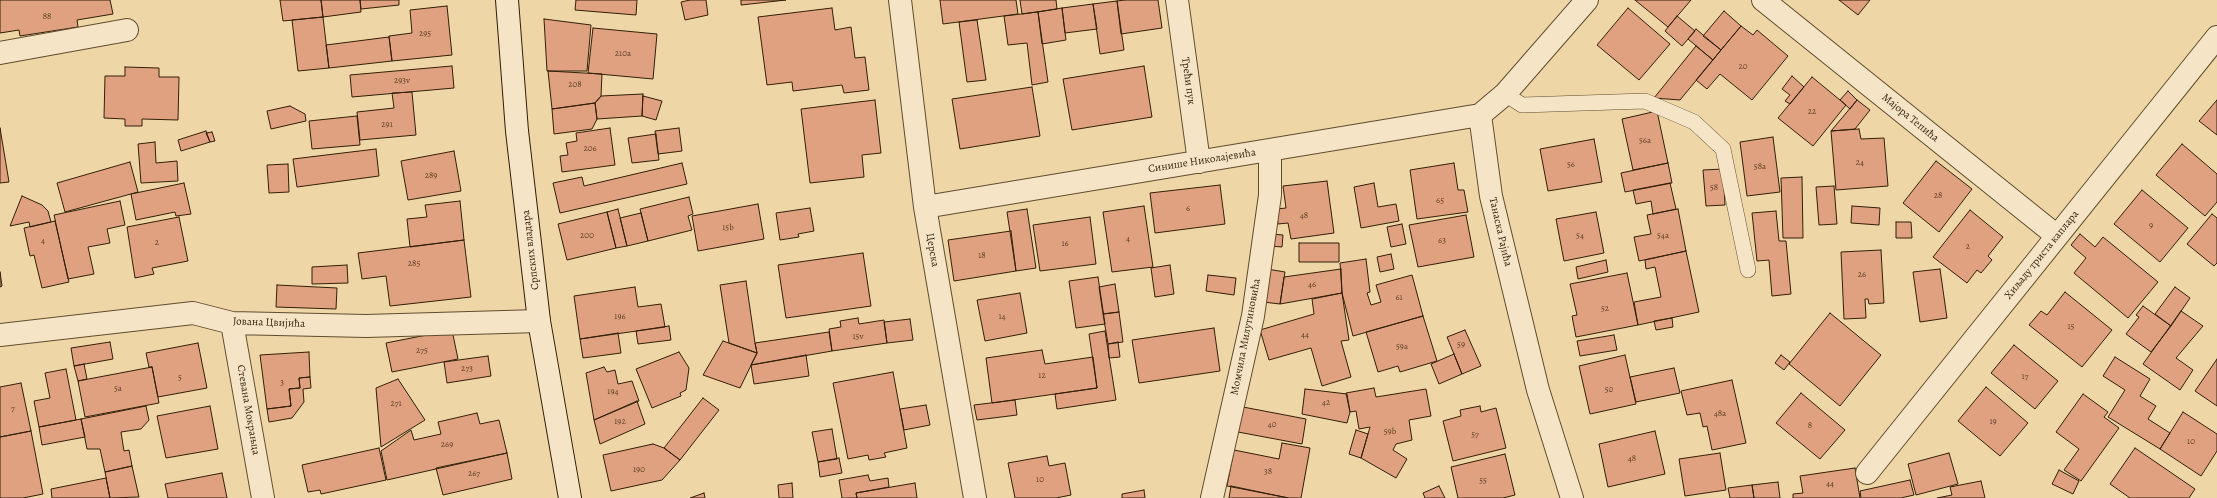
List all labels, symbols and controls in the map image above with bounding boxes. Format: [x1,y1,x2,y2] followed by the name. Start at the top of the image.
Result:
[43,12,51,22] house number: 88
[419,29,431,39] house number: 295
[615,49,631,59] house number: 210a
[1178,56,1198,106] street label: Трећи пук
[1738,62,1748,72] house number: 20
[394,76,410,86] house number: 293v
[568,80,582,90] house number: 208
[1879,91,1941,145] street label: Мајора Тепића
[1808,107,1816,117] house number: 22
[381,120,393,130] house number: 291
[1639,136,1651,146] house number: 56a
[583,144,597,154] house number: 206
[1147,146,1257,176] street label: Синише Николајевића
[1856,158,1864,168] house number: 24
[1567,160,1575,170] house number: 56
[1754,162,1766,172] house number: 58a
[425,171,437,181] house number: 289
[1710,183,1718,193] house number: 58
[1934,191,1942,201] house number: 28
[1436,196,1444,206] house number: 65
[1486,196,1514,268] street label: Танаска Рајића
[1186,204,1190,214] house number: 6
[2002,208,2082,302] street label: Хиљаду триста каплара
[520,209,542,291] street label: Српских владара
[1300,211,1308,221] house number: 48
[2149,221,2153,231] house number: 9
[722,223,734,233] house number: 15b
[580,231,594,241] house number: 200
[1576,231,1584,241] house number: 54
[1657,231,1669,241] house number: 54a
[923,232,941,268] street label: Церска
[1126,234,1130,244] house number: 4
[41,236,45,246] house number: 4
[1438,236,1446,246] house number: 63
[155,238,159,248] house number: 2
[1061,239,1069,249] house number: 16
[1966,242,1970,252] house number: 2
[978,251,986,261] house number: 18
[408,259,420,269] house number: 285
[1858,270,1866,280] house number: 26
[1228,278,1264,396] street label: Момчила Милутиновића
[1308,280,1316,290] house number: 46
[1395,293,1403,303] house number: 61
[1601,304,1609,314] house number: 52
[614,312,626,322] house number: 196
[998,312,1006,322] house number: 14
[233,315,305,331] street label: Јована Цвијића
[2068,322,2074,332] house number: 15
[1301,330,1309,340] house number: 44
[853,332,863,342] house number: 15v
[1457,340,1465,350] house number: 59
[1396,342,1408,352] house number: 59a
[416,346,428,356] house number: 275
[234,364,262,456] street label: Стевана Мокрањца
[461,364,473,374] house number: 273
[1038,371,1046,381] house number: 12
[2022,372,2028,382] house number: 17
[178,373,182,383] house number: 5
[280,378,284,388] house number: 3
[114,384,122,394] house number: 5a
[1605,385,1613,395] house number: 50
[607,387,619,397] house number: 194
[1322,398,1330,408] house number: 42
[390,399,402,409] house number: 271
[11,404,15,414] house number: 7
[1714,409,1726,419] house number: 48a
[614,417,626,427] house number: 192
[1989,417,1997,427] house number: 19
[1268,420,1276,430] house number: 40
[1808,421,1812,431] house number: 8
[1384,427,1396,437] house number: 59b
[1471,430,1479,440] house number: 57
[2187,437,2195,447] house number: 10
[441,440,453,450] house number: 269
[1628,454,1636,464] house number: 48
[633,465,645,475] house number: 190
[1264,467,1272,477] house number: 38
[468,469,480,479] house number: 267
[1036,475,1044,485] house number: 10
[1479,476,1487,486] house number: 55
[1826,479,1834,489] house number: 44

